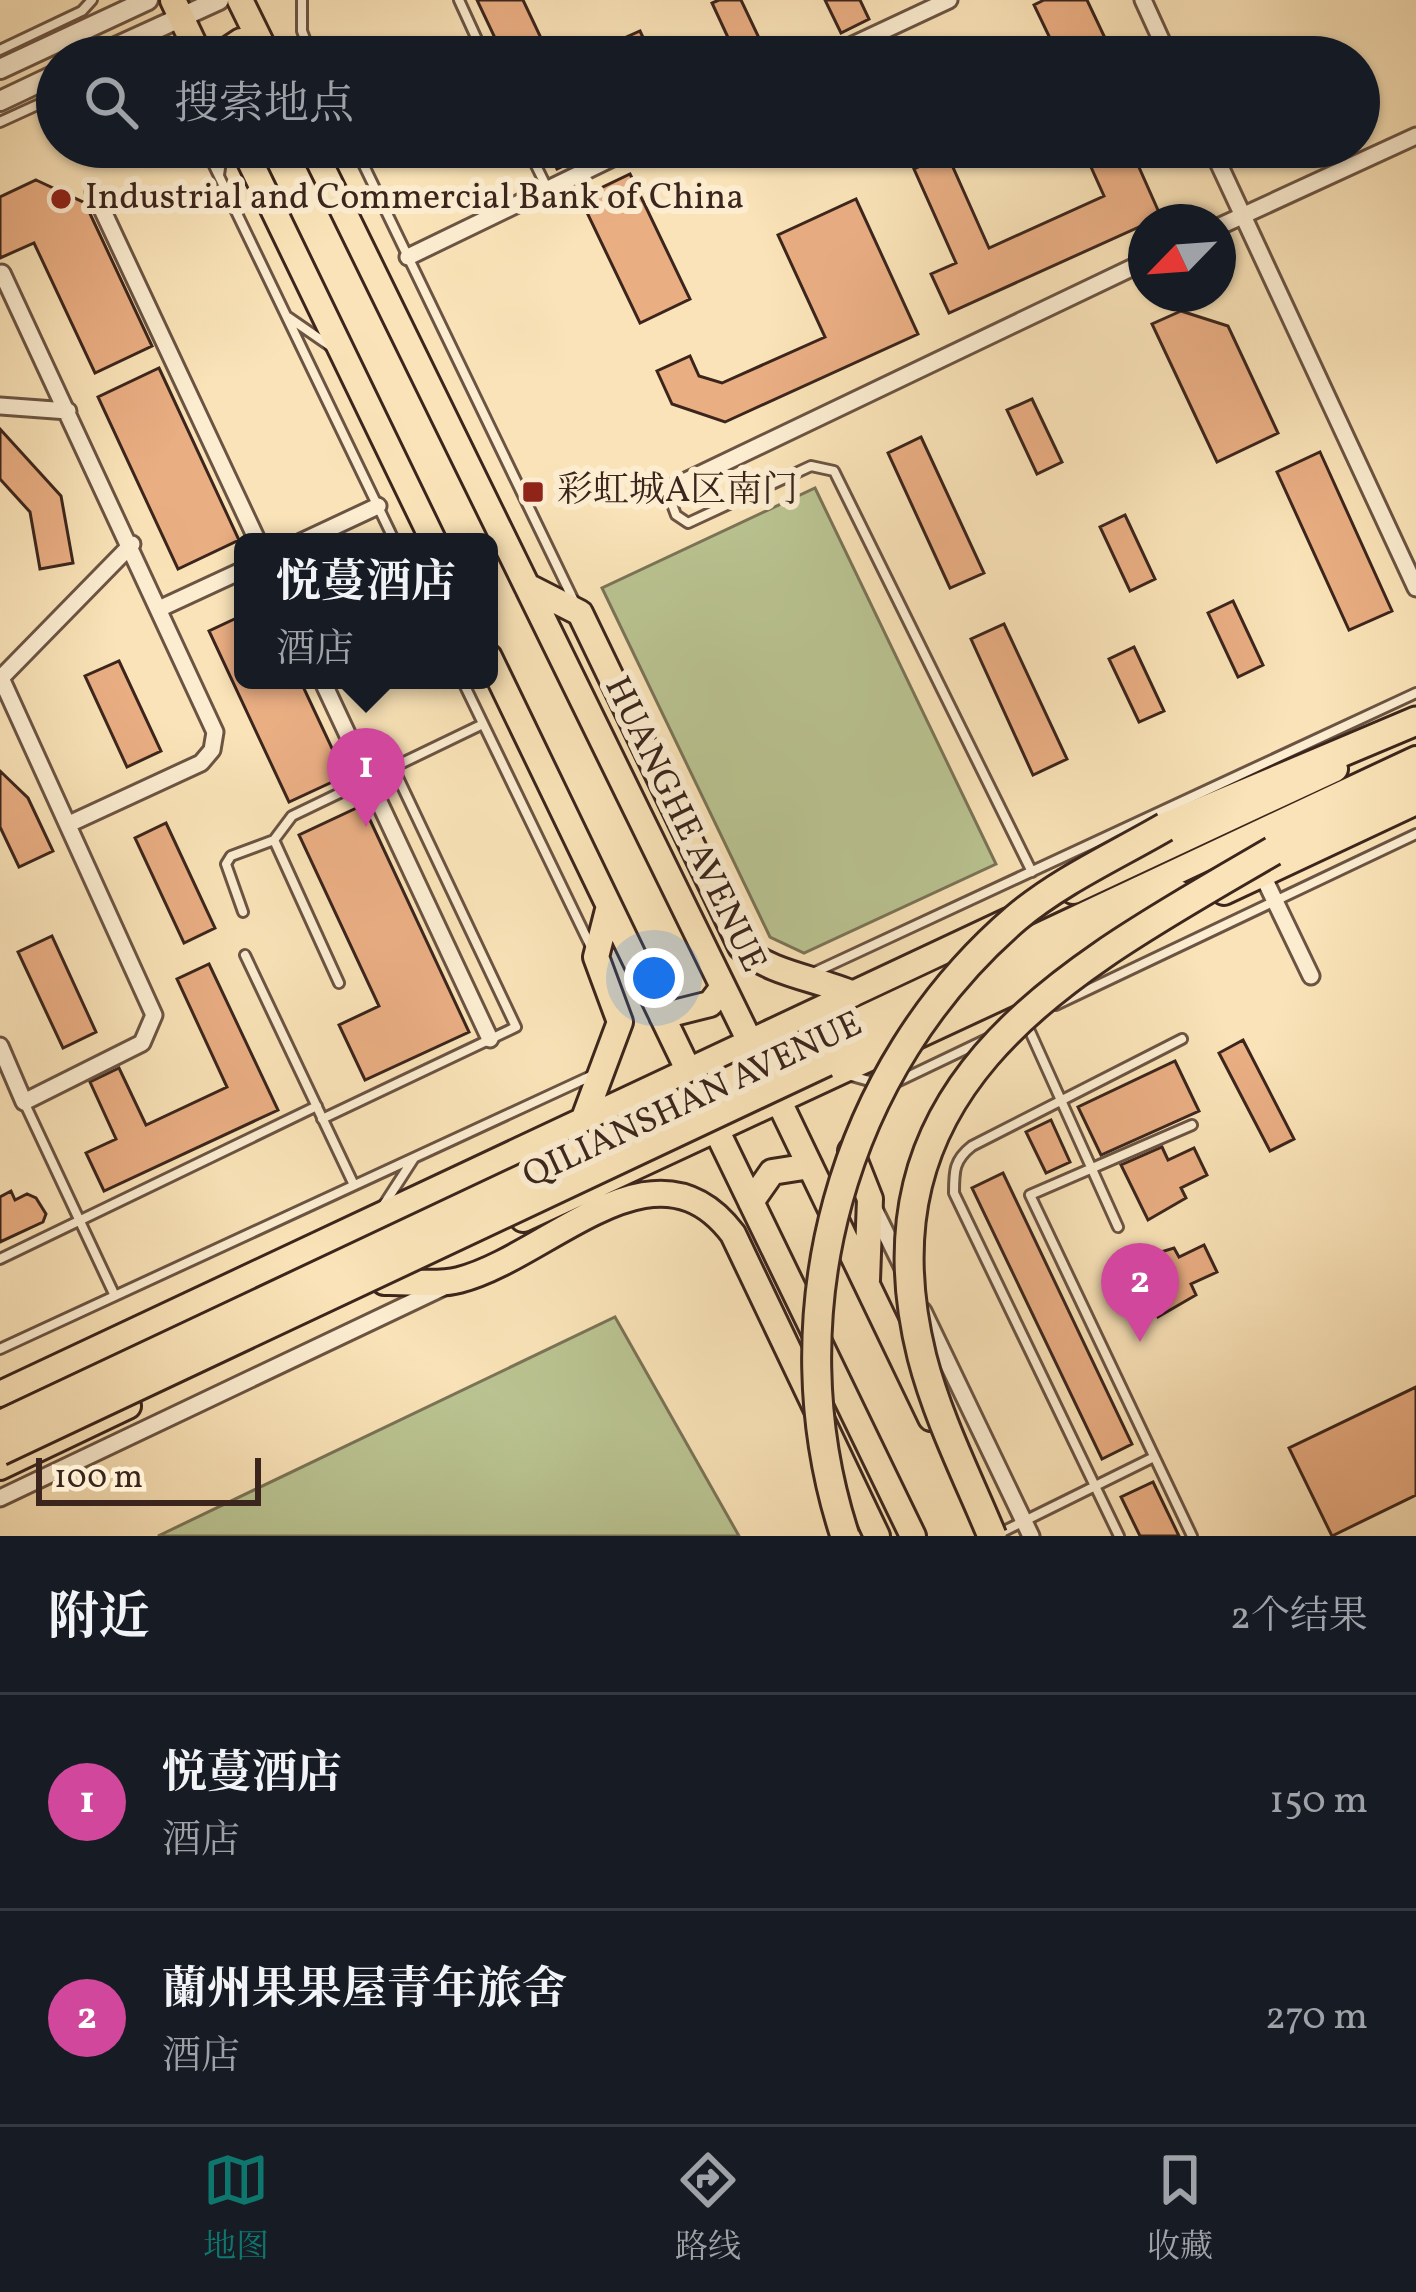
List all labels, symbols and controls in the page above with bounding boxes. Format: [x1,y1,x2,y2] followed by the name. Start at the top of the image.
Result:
[36,36,1380,168] search box
[78,69,144,135] icon: search
[174,75,354,138] text: 搜索地点
[85,174,744,224] place label: Industrial and Commercial Bank of China
[48,186,74,212] marker: Industrial and Commercial Bank of China
[1128,204,1236,312] north arrow
[557,467,798,517] place label: 彩虹城A区南门
[520,479,546,505] marker: 彩虹城A区南门
[234,533,498,689] popup
[276,553,456,616] text: 悦蔓酒店
[276,624,354,678] text: 酒店
[591,669,777,981] street label: HUANGHE AVENUE
[327,728,405,827] pin: 1
[624,948,684,1008] your location
[515,1000,871,1202] street label: QILIANSHAN AVENUE
[1101,1243,1179,1342] pin: 2
[36,1452,261,1505] scale bar
[54,1456,143,1502] text: 100 m
[48,1584,150,1655] text: 附近
[1230,1591,1368,1645] text: 2个结果
[162,1744,342,1807] text: 悦蔓酒店
[79,1775,95,1829] text: 1
[1269,1775,1368,1829] text: 150 m
[162,1815,240,1869] text: 酒店
[162,1960,567,2023] text: 蘭州果果屋青年旅舍
[77,1991,97,2045] text: 2
[1265,1991,1368,2045] text: 270 m
[162,2031,240,2085] text: 酒店
[203,2147,269,2272] tab: 地图
[675,2147,741,2272] tab: 路线
[1147,2147,1213,2272] tab: 收藏

